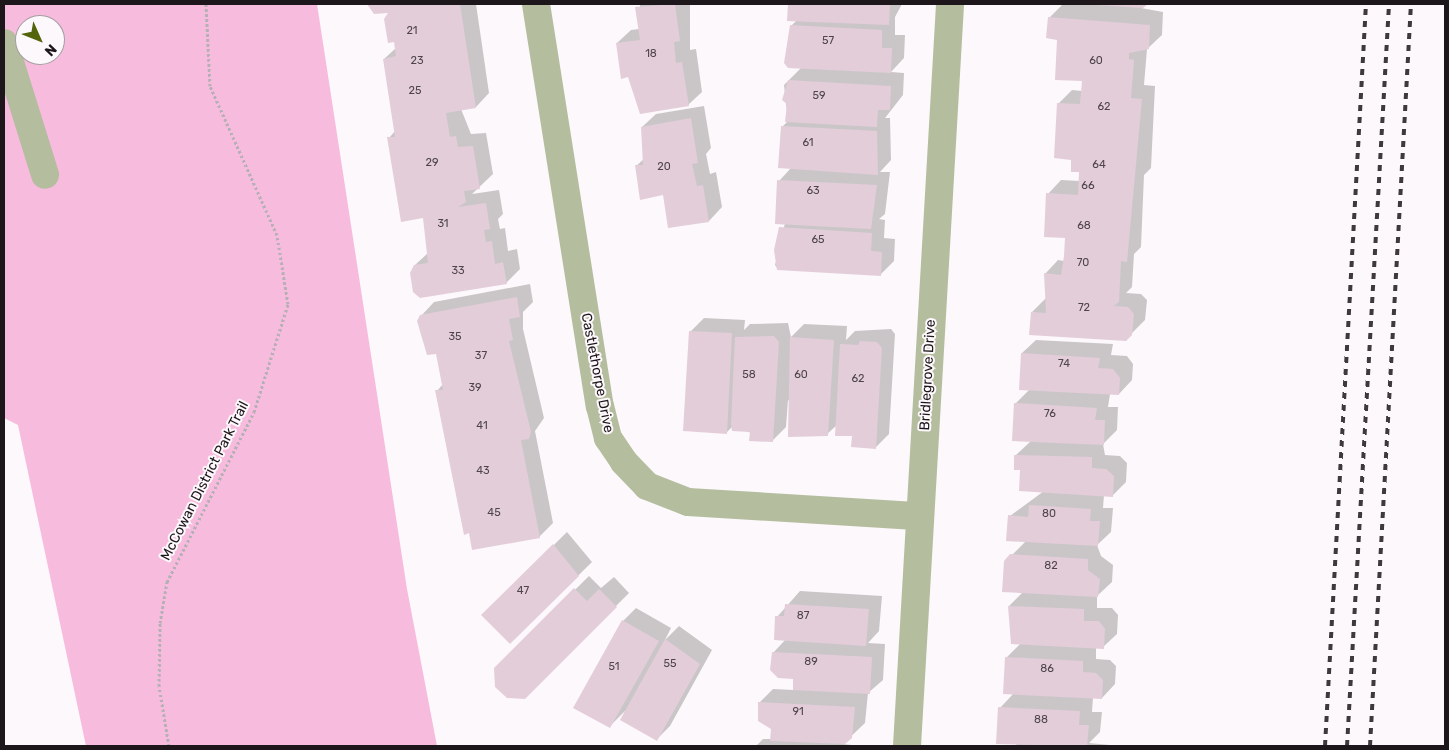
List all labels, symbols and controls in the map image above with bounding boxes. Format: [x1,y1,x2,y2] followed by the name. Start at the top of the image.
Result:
[15,15,65,65] north arrow
[406,24,418,38] house number: 21
[822,34,834,48] house number: 57
[41,41,60,60] text: N
[645,47,657,61] house number: 18
[410,54,424,68] house number: 23
[1089,54,1103,68] house number: 60
[409,84,421,98] house number: 25
[812,89,826,103] house number: 59
[1097,100,1111,114] house number: 62
[802,136,814,150] house number: 61
[426,156,438,170] house number: 29
[1092,158,1106,172] house number: 64
[657,160,671,174] house number: 20
[1081,179,1095,193] house number: 66
[806,184,820,198] house number: 63
[437,217,449,231] house number: 31
[1077,219,1091,233] house number: 68
[811,233,825,247] house number: 65
[1077,256,1089,270] house number: 70
[451,264,465,278] house number: 33
[1078,301,1090,315] house number: 72
[577,312,617,434] street label: Castlethorpe Drive
[917,319,939,431] street label: Bridlegrove Drive
[448,330,462,344] house number: 35
[475,349,487,363] house number: 37
[1058,357,1070,371] house number: 74
[742,368,756,382] house number: 58
[794,368,808,382] house number: 60
[851,372,865,386] house number: 62
[468,381,482,395] house number: 39
[157,398,253,564] street label: McCowan District Park Trail
[1044,407,1056,421] house number: 76
[476,419,488,433] house number: 41
[476,464,490,478] house number: 43
[487,506,501,520] house number: 45
[1042,507,1056,521] house number: 80
[1044,559,1058,573] house number: 82
[517,584,529,598] house number: 47
[797,609,809,623] house number: 87
[804,655,818,669] house number: 89
[663,657,677,671] house number: 55
[608,660,620,674] house number: 51
[1040,662,1054,676] house number: 86
[792,705,804,719] house number: 91
[1034,713,1048,727] house number: 88

